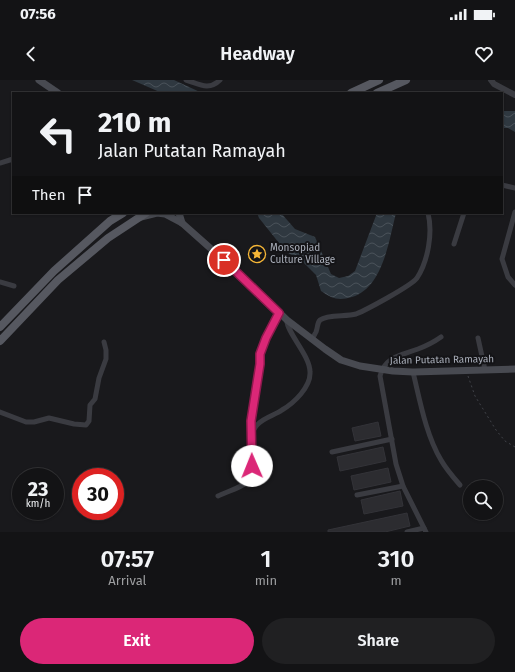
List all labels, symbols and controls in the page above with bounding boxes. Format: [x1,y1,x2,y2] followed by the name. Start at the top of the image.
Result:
[20,5,56,23] text: 07:56
[20,43,42,65] icon: back
[220,43,295,65] text: Headway
[473,43,495,65] icon: heart
[98,106,172,139] text: 210 m
[32,108,84,160] icon: left
[98,140,286,162] text: Jalan Putatan Ramayah
[74,184,96,206] icon: arrive
[32,186,66,204] text: Then
[270,242,335,266] place label: Monsopiad Culture Village
[207,243,241,277] pin
[247,244,267,264] place icon: Monsopiad Culture Village
[213,249,235,271] icon: arrive
[390,353,494,367] street label: Jalan Putatan Ramayah
[231,445,273,487] position arrow
[72,468,124,520] speed limit sign: 30
[28,477,48,501] text: 23
[463,480,503,520] map controls
[463,480,503,520] button: search
[26,498,50,510] text: km/h
[101,545,154,573] text: 07:57
[260,545,271,573] text: 1
[378,545,414,573] text: 310
[108,573,146,588] text: Arrival
[255,573,277,588] text: min
[391,573,402,588] text: m
[20,618,254,664] button: Exit
[262,618,495,664] button: Share

